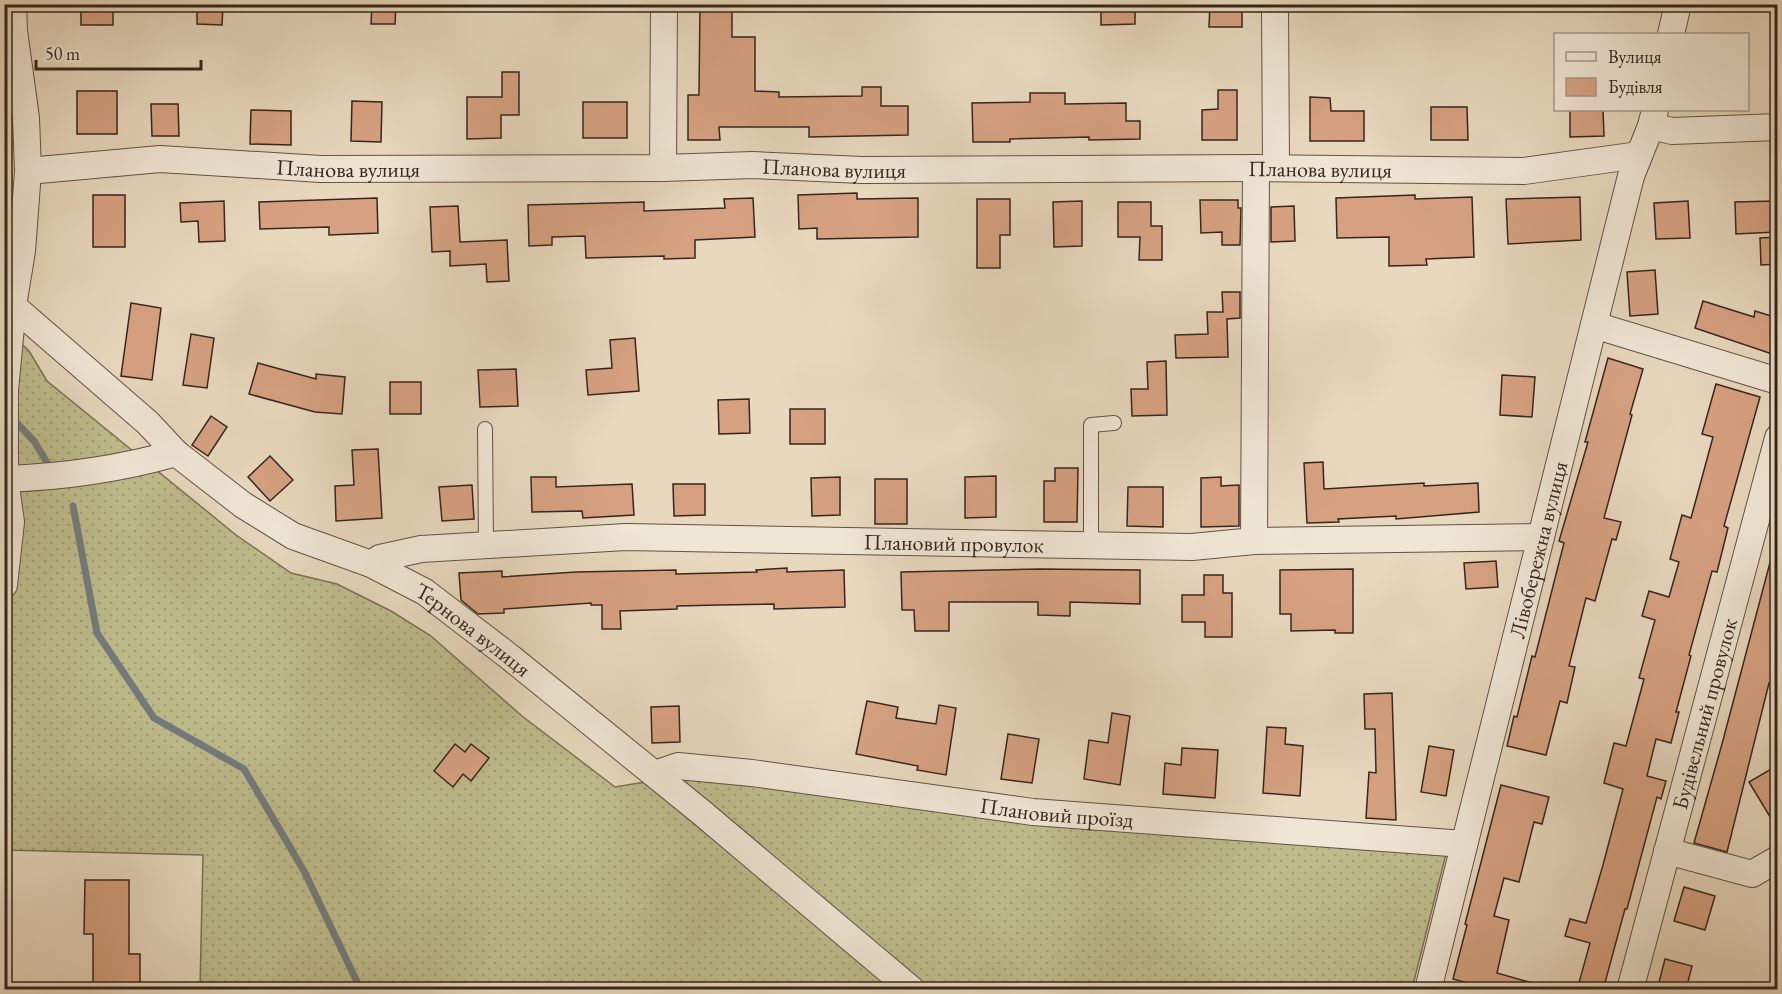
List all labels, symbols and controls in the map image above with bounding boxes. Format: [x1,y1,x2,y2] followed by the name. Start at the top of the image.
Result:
[36,33,201,71] scale bar
[1554,33,1749,111] legend
[45,42,80,65] text: 50 m
[1608,45,1661,68] text: Вулиця
[1608,75,1663,98] text: Будівля
[761,151,906,185] street label: Планова вулиця
[275,152,420,184] street label: Планова вулиця
[1248,153,1392,184] street label: Планова вулиця
[1502,458,1574,641] street label: Лівобережна вулиця
[863,527,1045,559] street label: Плановий провулок
[411,575,537,683] street label: Тернова вулиця
[1665,614,1744,813] street label: Будівельний провулок
[978,790,1134,834] street label: Плановий проїзд

